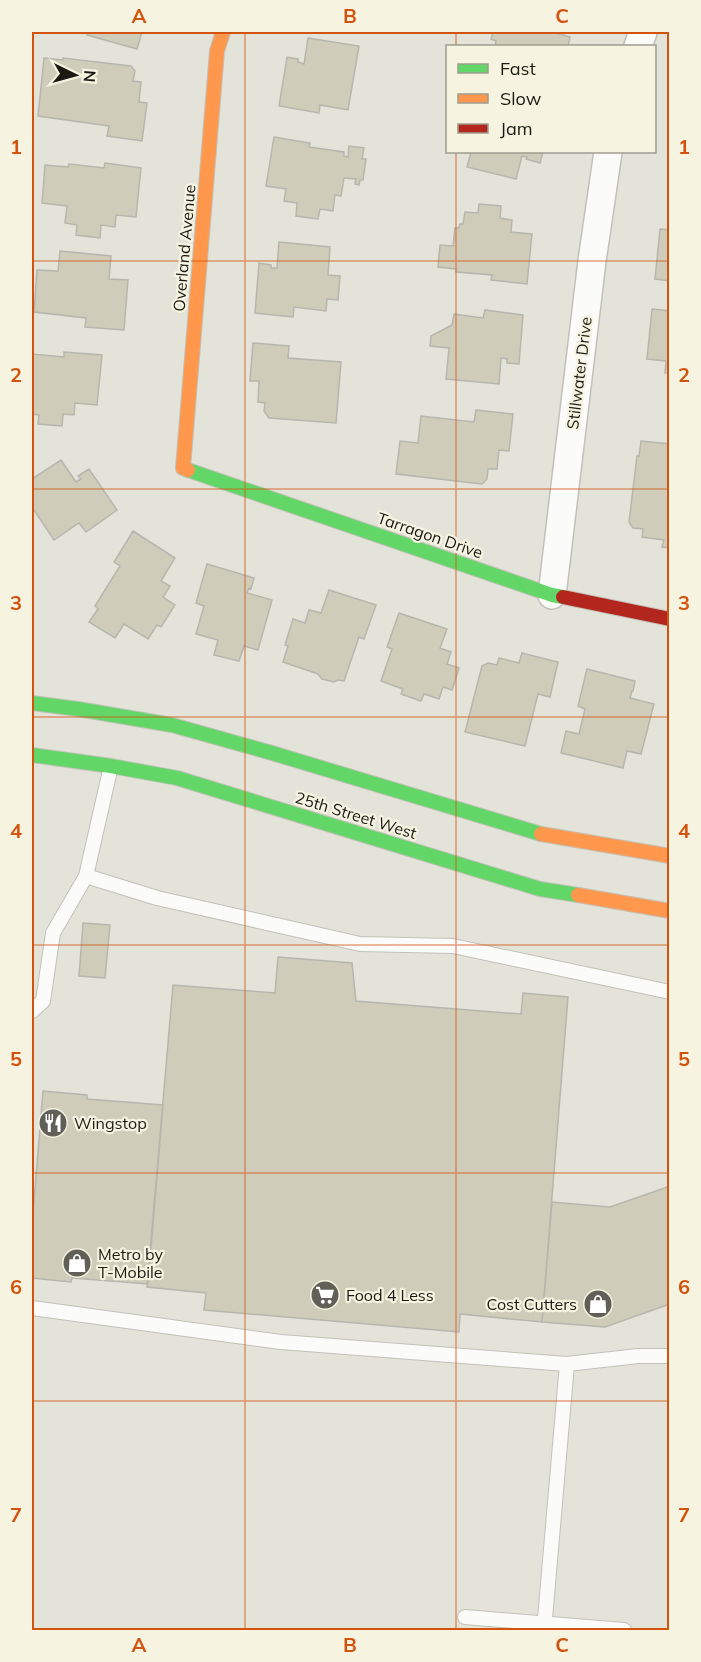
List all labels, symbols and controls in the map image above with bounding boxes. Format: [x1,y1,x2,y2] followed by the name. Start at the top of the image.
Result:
[132,3,147,28] text: A
[343,3,357,28] text: B
[555,3,569,28] text: C
[45,45,105,105] north arrow
[446,45,656,153] legend
[500,57,536,80] text: Fast
[79,69,100,83] text: N
[500,87,542,110] text: Slow
[500,117,533,140] text: Jam
[10,134,22,159] text: 1
[678,134,690,159] text: 1
[168,184,200,312] street label: Overland Avenue
[562,316,596,430] street label: Stillwater Drive
[10,362,22,387] text: 2
[678,362,690,387] text: 2
[375,508,485,562] street label: Tarragon Drive
[10,590,22,615] text: 3
[678,590,690,615] text: 3
[293,787,419,843] street label: 25th Street West
[10,818,22,843] text: 4
[678,818,690,843] text: 4
[10,1046,22,1071] text: 5
[678,1046,690,1071] text: 5
[37,1107,69,1139] restaurant icon: Wingstop
[74,1113,147,1133] place label: Wingstop
[98,1244,164,1282] place label: Metro by T-Mobile
[61,1247,93,1279] shop icon: Metro by T-Mobile
[10,1274,22,1299] text: 6
[678,1274,690,1299] text: 6
[309,1279,341,1311] supermarket icon: Food 4 Less
[346,1285,434,1305] place label: Food 4 Less
[582,1288,614,1320] shop icon: Cost Cutters
[487,1294,577,1314] place label: Cost Cutters
[10,1502,22,1527] text: 7
[678,1502,690,1527] text: 7
[132,1632,147,1657] text: A
[343,1632,357,1657] text: B
[555,1632,569,1657] text: C

